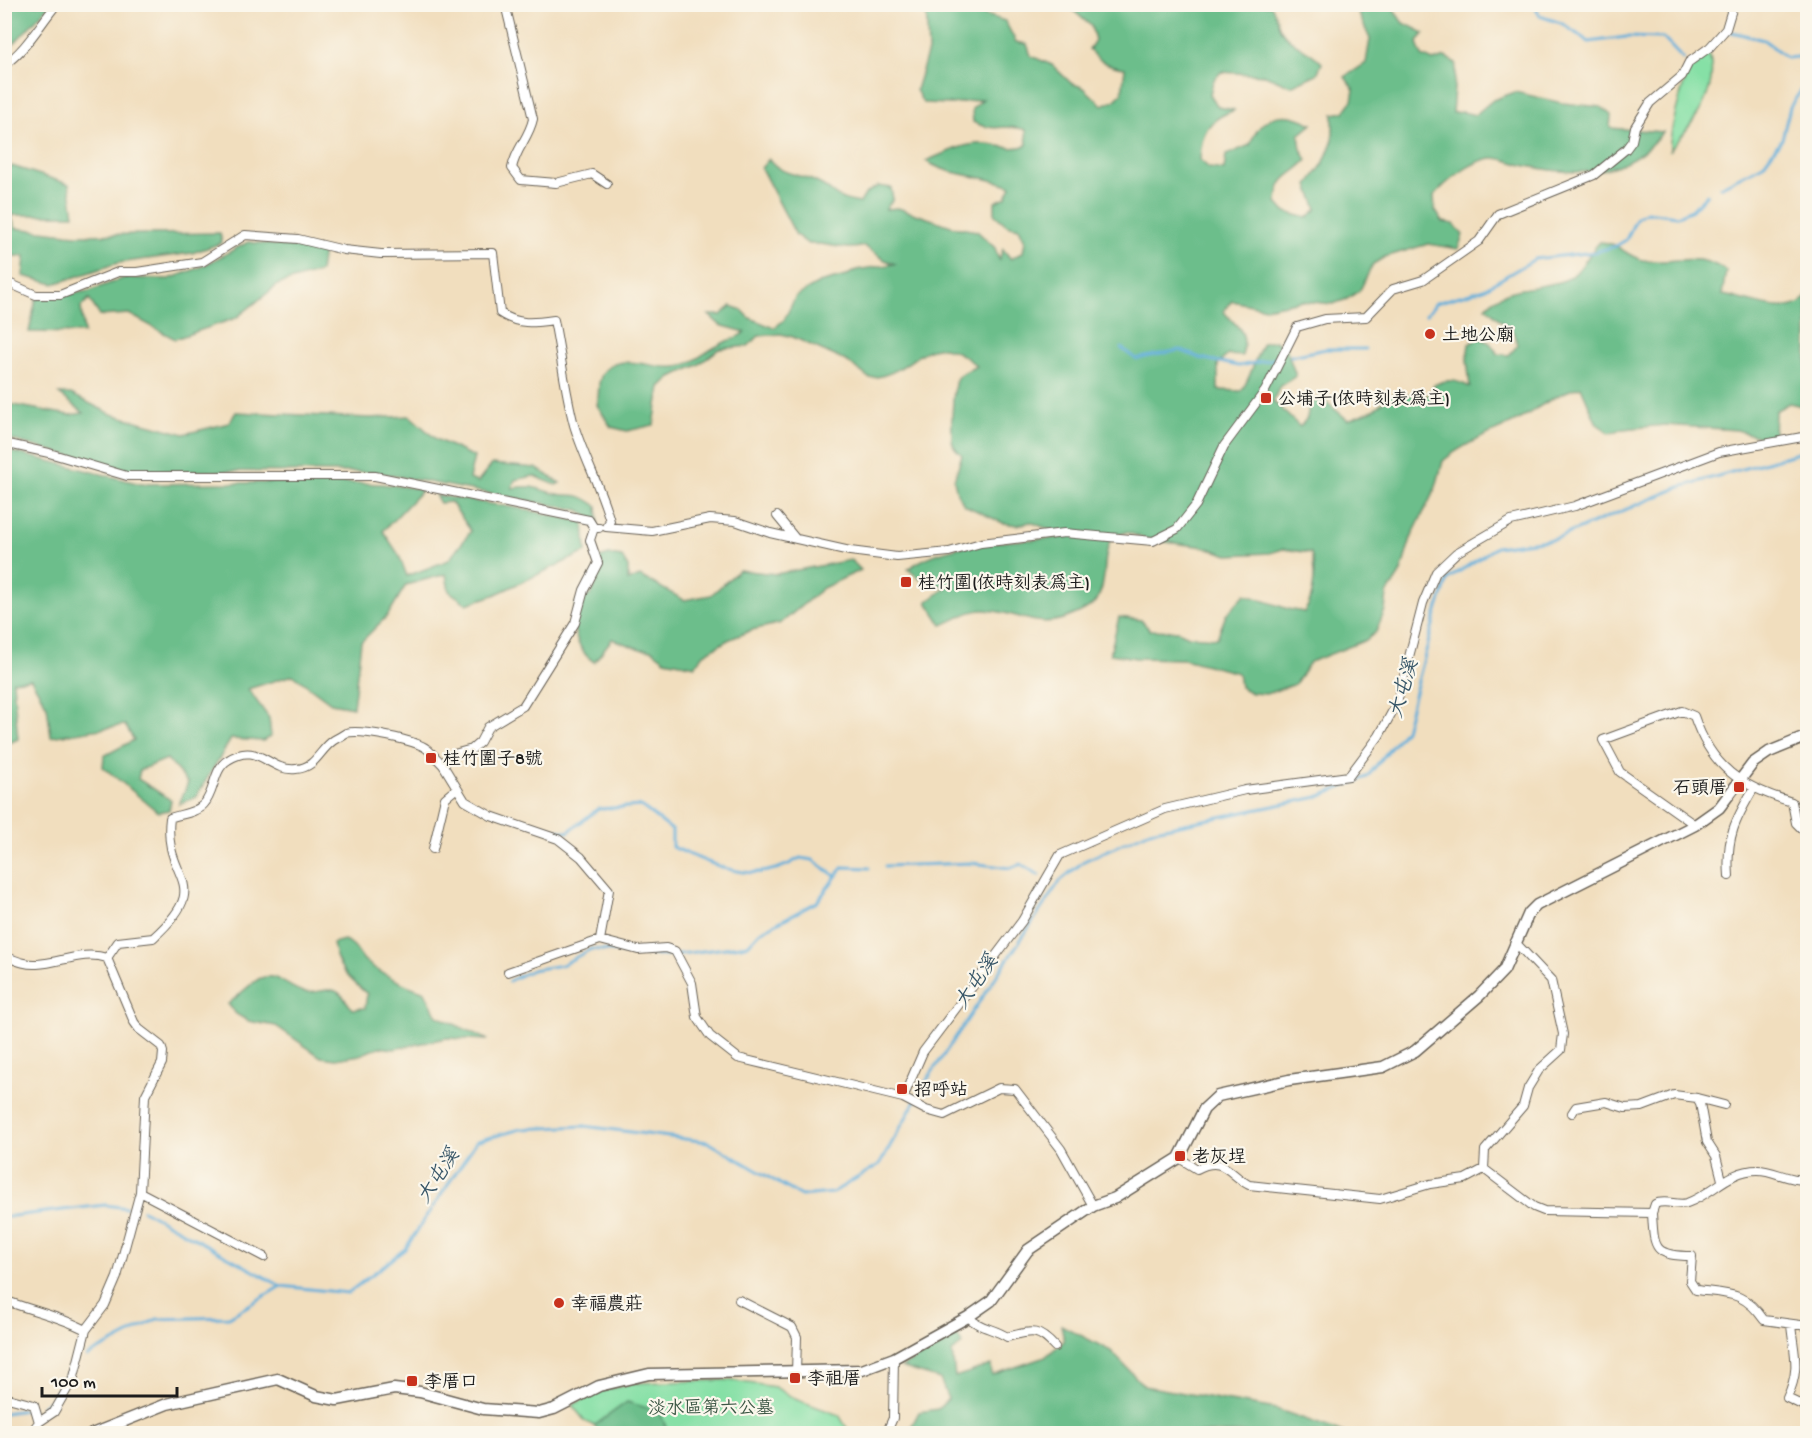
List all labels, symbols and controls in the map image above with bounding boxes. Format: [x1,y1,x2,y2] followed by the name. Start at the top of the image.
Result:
[1442,325,1514,347] place label: 土地公廟
[1423,327,1437,341] marker: 土地公廟
[1278,388,1450,411] place label: 公埔子(依時刻表為主)
[1259,391,1273,405] marker: 公埔子(依時刻表為主)
[918,572,1090,595] place label: 桂竹圍(依時刻表為主)
[899,575,913,589] marker: 桂竹圍(依時刻表為主)
[1384,655,1425,721] water label: 大屯溪
[443,749,543,771] place label: 桂竹圍子8號
[424,751,438,765] marker: 桂竹圍子8號
[1673,778,1727,800] place label: 石頭厝
[1732,780,1746,794] marker: 石頭厝
[950,950,1005,1014] water label: 大屯溪
[914,1080,968,1102] place label: 招呼站
[895,1082,909,1096] marker: 招呼站
[412,1144,466,1208] water label: 大屯溪
[1192,1146,1246,1169] place label: 老灰埕
[1173,1149,1187,1163] marker: 老灰埕
[571,1294,643,1316] place label: 幸福農莊
[552,1296,566,1310] marker: 幸福農莊
[42,1360,177,1398] scale bar
[807,1369,861,1391] place label: 李祖厝
[788,1371,802,1385] marker: 李祖厝
[424,1372,478,1394] place label: 李厝口
[50,1373,96,1394] text: 100 m
[405,1374,419,1388] marker: 李厝口
[648,1398,774,1420] park label: 淡水區第六公墓

